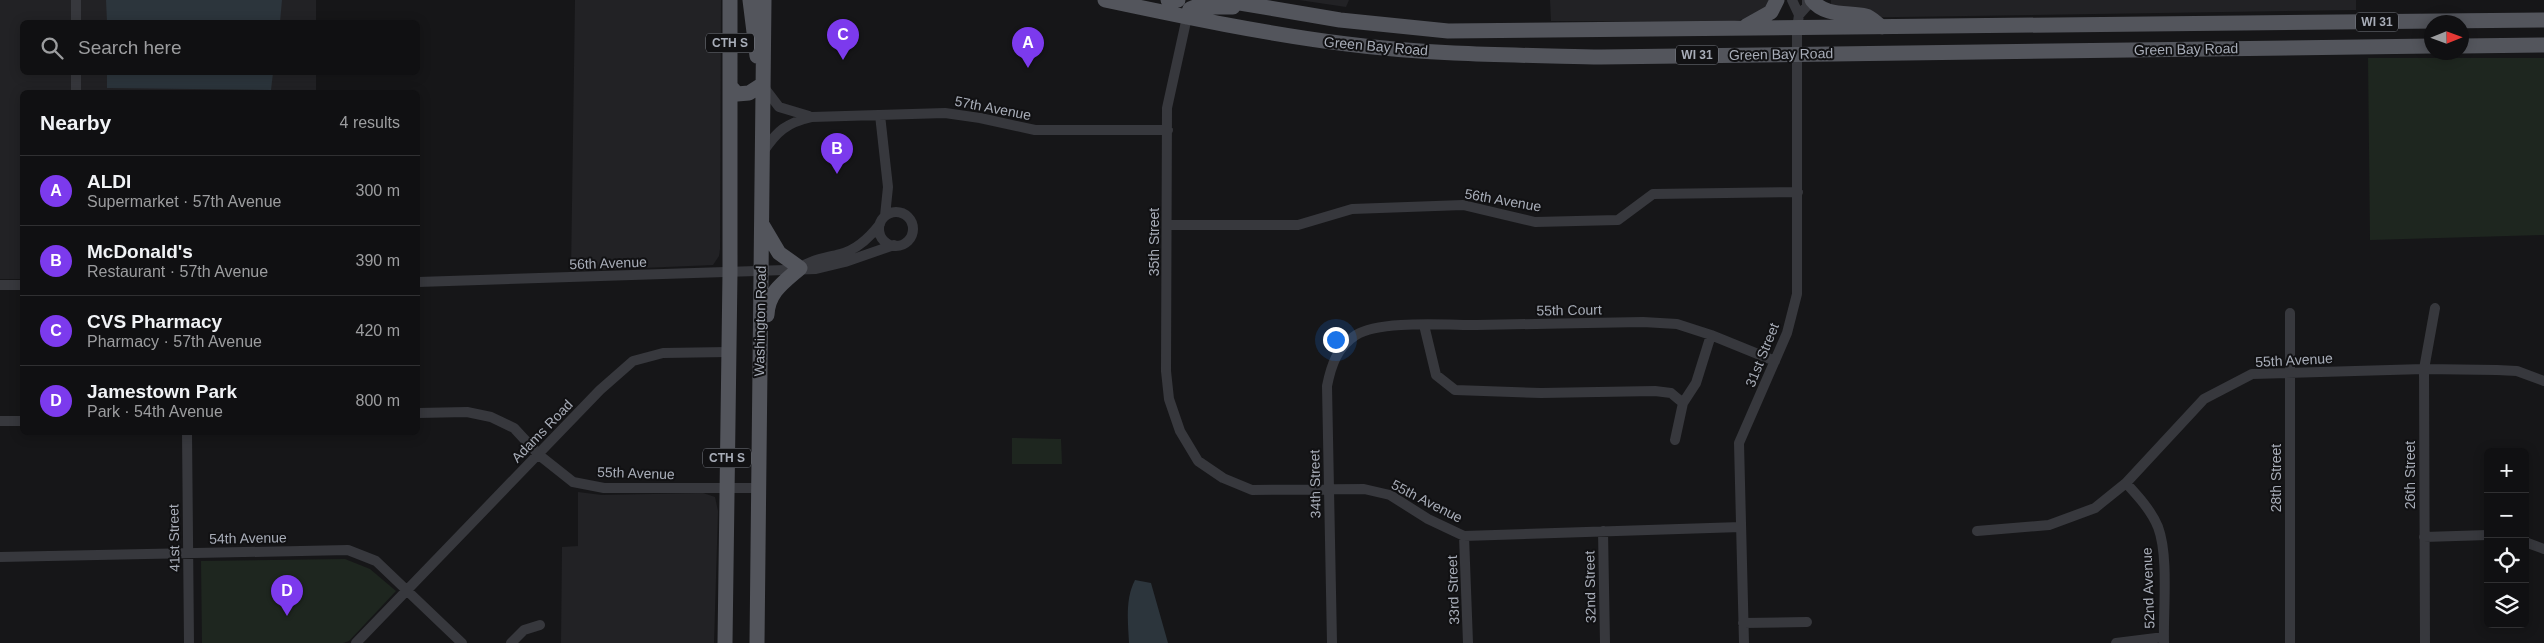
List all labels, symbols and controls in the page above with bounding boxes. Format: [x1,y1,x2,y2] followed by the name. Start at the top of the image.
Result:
[2356,13,2398,32] road number: WI 31
[2424,15,2469,60] north arrow
[827,19,859,60] pin: C
[20,20,420,75] search box
[1012,27,1044,68] pin: A
[1323,33,1429,59] street label: Green Bay Road
[38,34,66,62] icon: search
[706,34,754,52] road number: CTH S
[78,37,182,58] text: Search here
[2134,40,2238,58] street label: Green Bay Road
[1729,45,1833,63] street label: Green Bay Road
[1676,46,1718,64] road number: WI 31
[953,93,1033,123] street label: 57th Avenue
[40,111,111,134] text: Nearby
[340,114,400,131] text: 4 results
[821,133,853,174] pin: B
[87,171,131,192] text: ALDI
[50,182,62,199] text: A
[356,182,400,199] text: 300 m
[1463,185,1543,215] street label: 56th Avenue
[87,193,282,210] text: Supermarket · 57th Avenue
[1146,208,1162,276] street label: 35th Street
[87,241,193,262] text: McDonald's
[50,252,62,269] text: B
[356,252,400,269] text: 390 m
[569,254,647,272] street label: 56th Avenue
[87,263,268,280] text: Restaurant · 57th Avenue
[751,265,769,377] street label: Washington Road
[1536,301,1602,319] street label: 55th Court
[87,311,222,332] text: CVS Pharmacy
[1742,321,1782,389] street label: 31st Street
[50,322,62,339] text: C
[356,322,400,339] text: 420 m
[1323,327,1349,353] your location
[87,333,262,350] text: Pharmacy · 57th Avenue
[2255,350,2333,370] street label: 55th Avenue
[87,381,237,402] text: Jamestown Park
[50,392,62,409] text: D
[356,392,400,409] text: 800 m
[508,396,576,466] street label: Adams Road
[87,403,223,420] text: Park · 54th Avenue
[2402,441,2418,509] street label: 26th Street
[2268,444,2284,512] street label: 28th Street
[703,448,751,468] road number: CTH S
[2484,448,2529,628] map controls
[2484,448,2529,493] button: +
[1306,450,1324,518] street label: 34th Street
[597,464,675,482] street label: 55th Avenue
[1389,476,1465,526] street label: 55th Avenue
[2484,493,2529,538] button: −
[165,504,183,572] street label: 41st Street
[209,529,287,547] street label: 54th Avenue
[2484,538,2529,583] button: locate
[2139,547,2157,629] street label: 52nd Avenue
[1581,551,1599,623] street label: 32nd Street
[1444,555,1462,625] street label: 33rd Street
[271,575,303,616] pin: D
[2484,583,2529,628] button: layers

